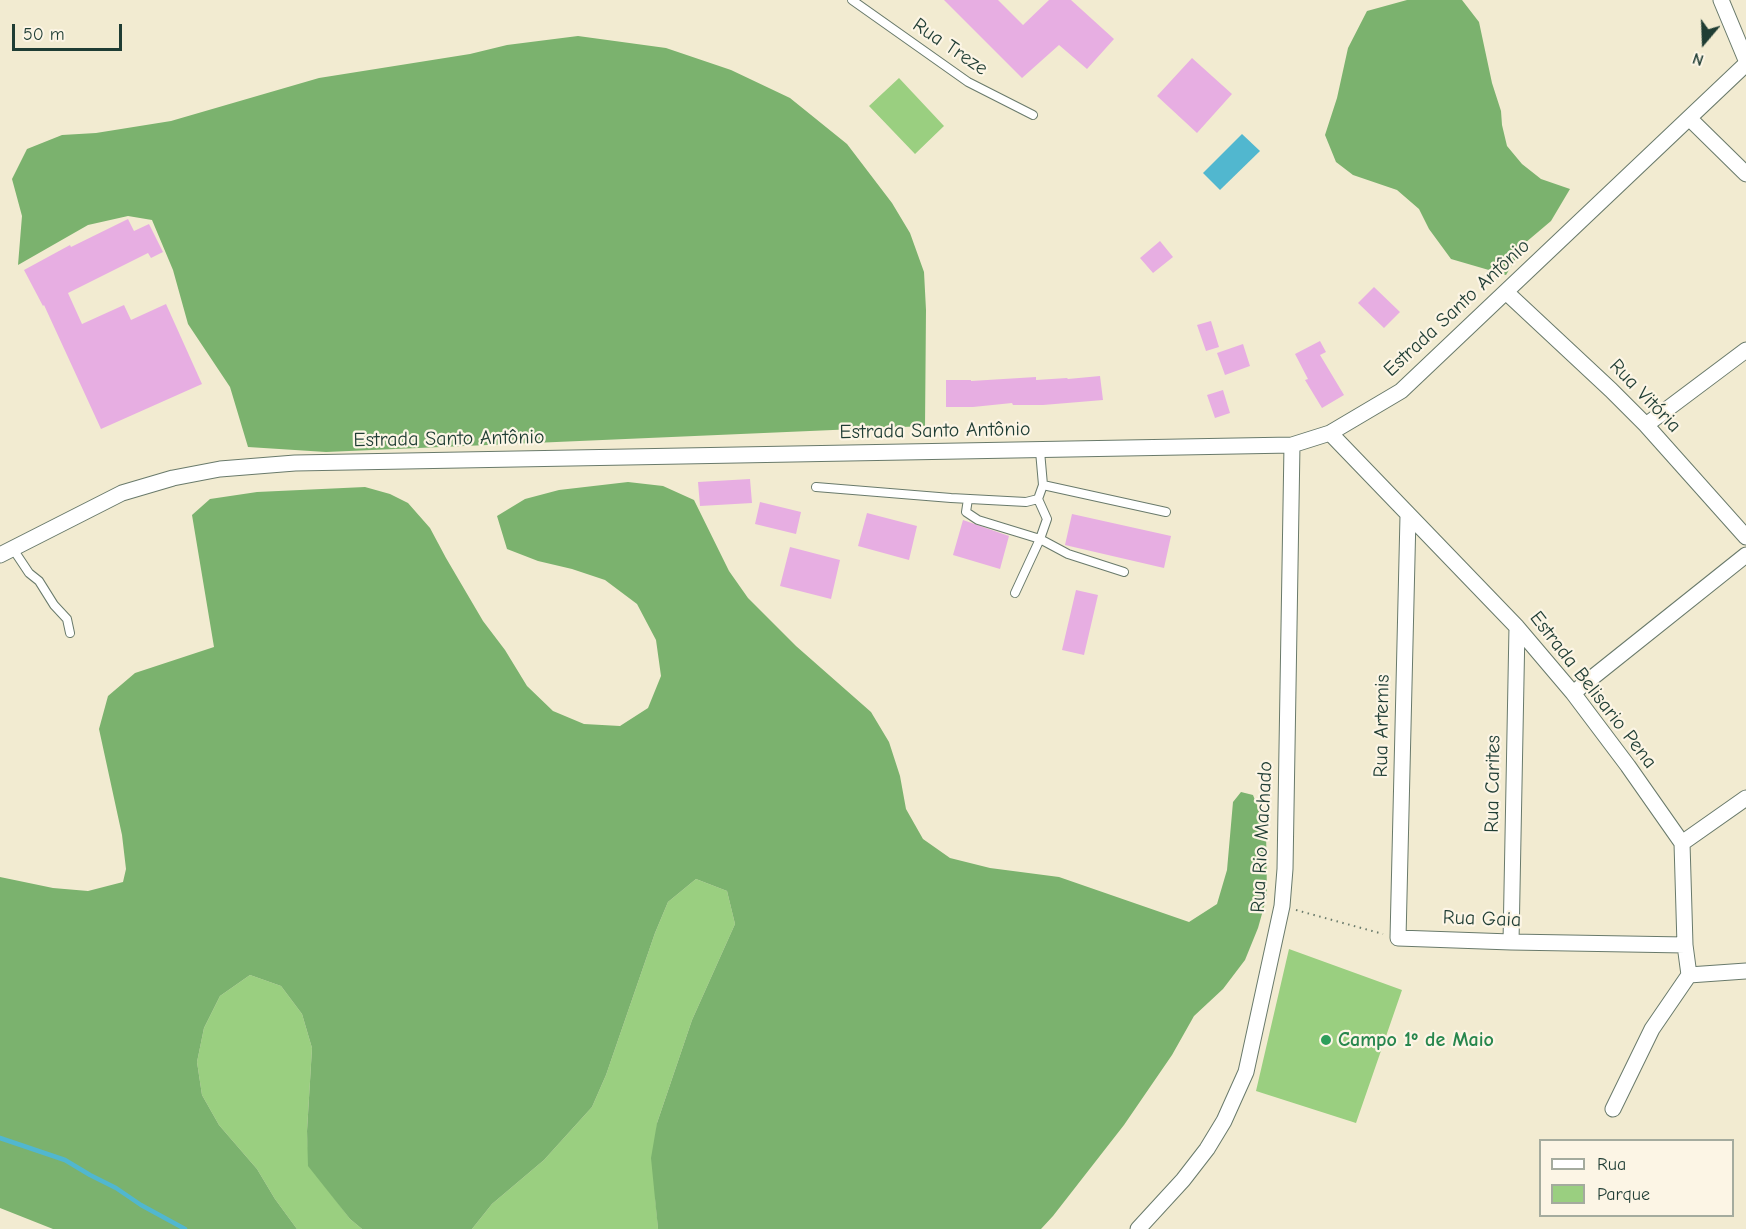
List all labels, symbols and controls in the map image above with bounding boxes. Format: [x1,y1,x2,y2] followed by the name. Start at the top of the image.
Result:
[15,12,124,50] scale bar
[1674,12,1734,72] north arrow
[908,13,992,81] street label: Rua Treze
[23,24,65,45] text: 50 m
[1690,49,1706,69] text: N
[1379,234,1535,382] street label: Estrada Santo Antônio
[1604,354,1686,438] street label: Rua Vitória
[839,417,1031,445] street label: Estrada Santo Antônio
[353,425,545,453] street label: Estrada Santo Antônio
[1524,607,1662,773] street label: Estrada Belisario Pena
[1369,674,1395,778] street label: Rua Artemis
[1480,735,1506,833] street label: Rua Carites
[1246,761,1278,913] street label: Rua Rio Machado
[1442,906,1522,932] street label: Rua Gaia
[1338,1028,1494,1052] place label: Campo 1º de Maio
[1319,1033,1333,1047] marker: Campo 1º de Maio
[1539,1139,1734,1217] legend
[1597,1154,1626,1175] text: Rua
[1597,1184,1650,1205] text: Parque

